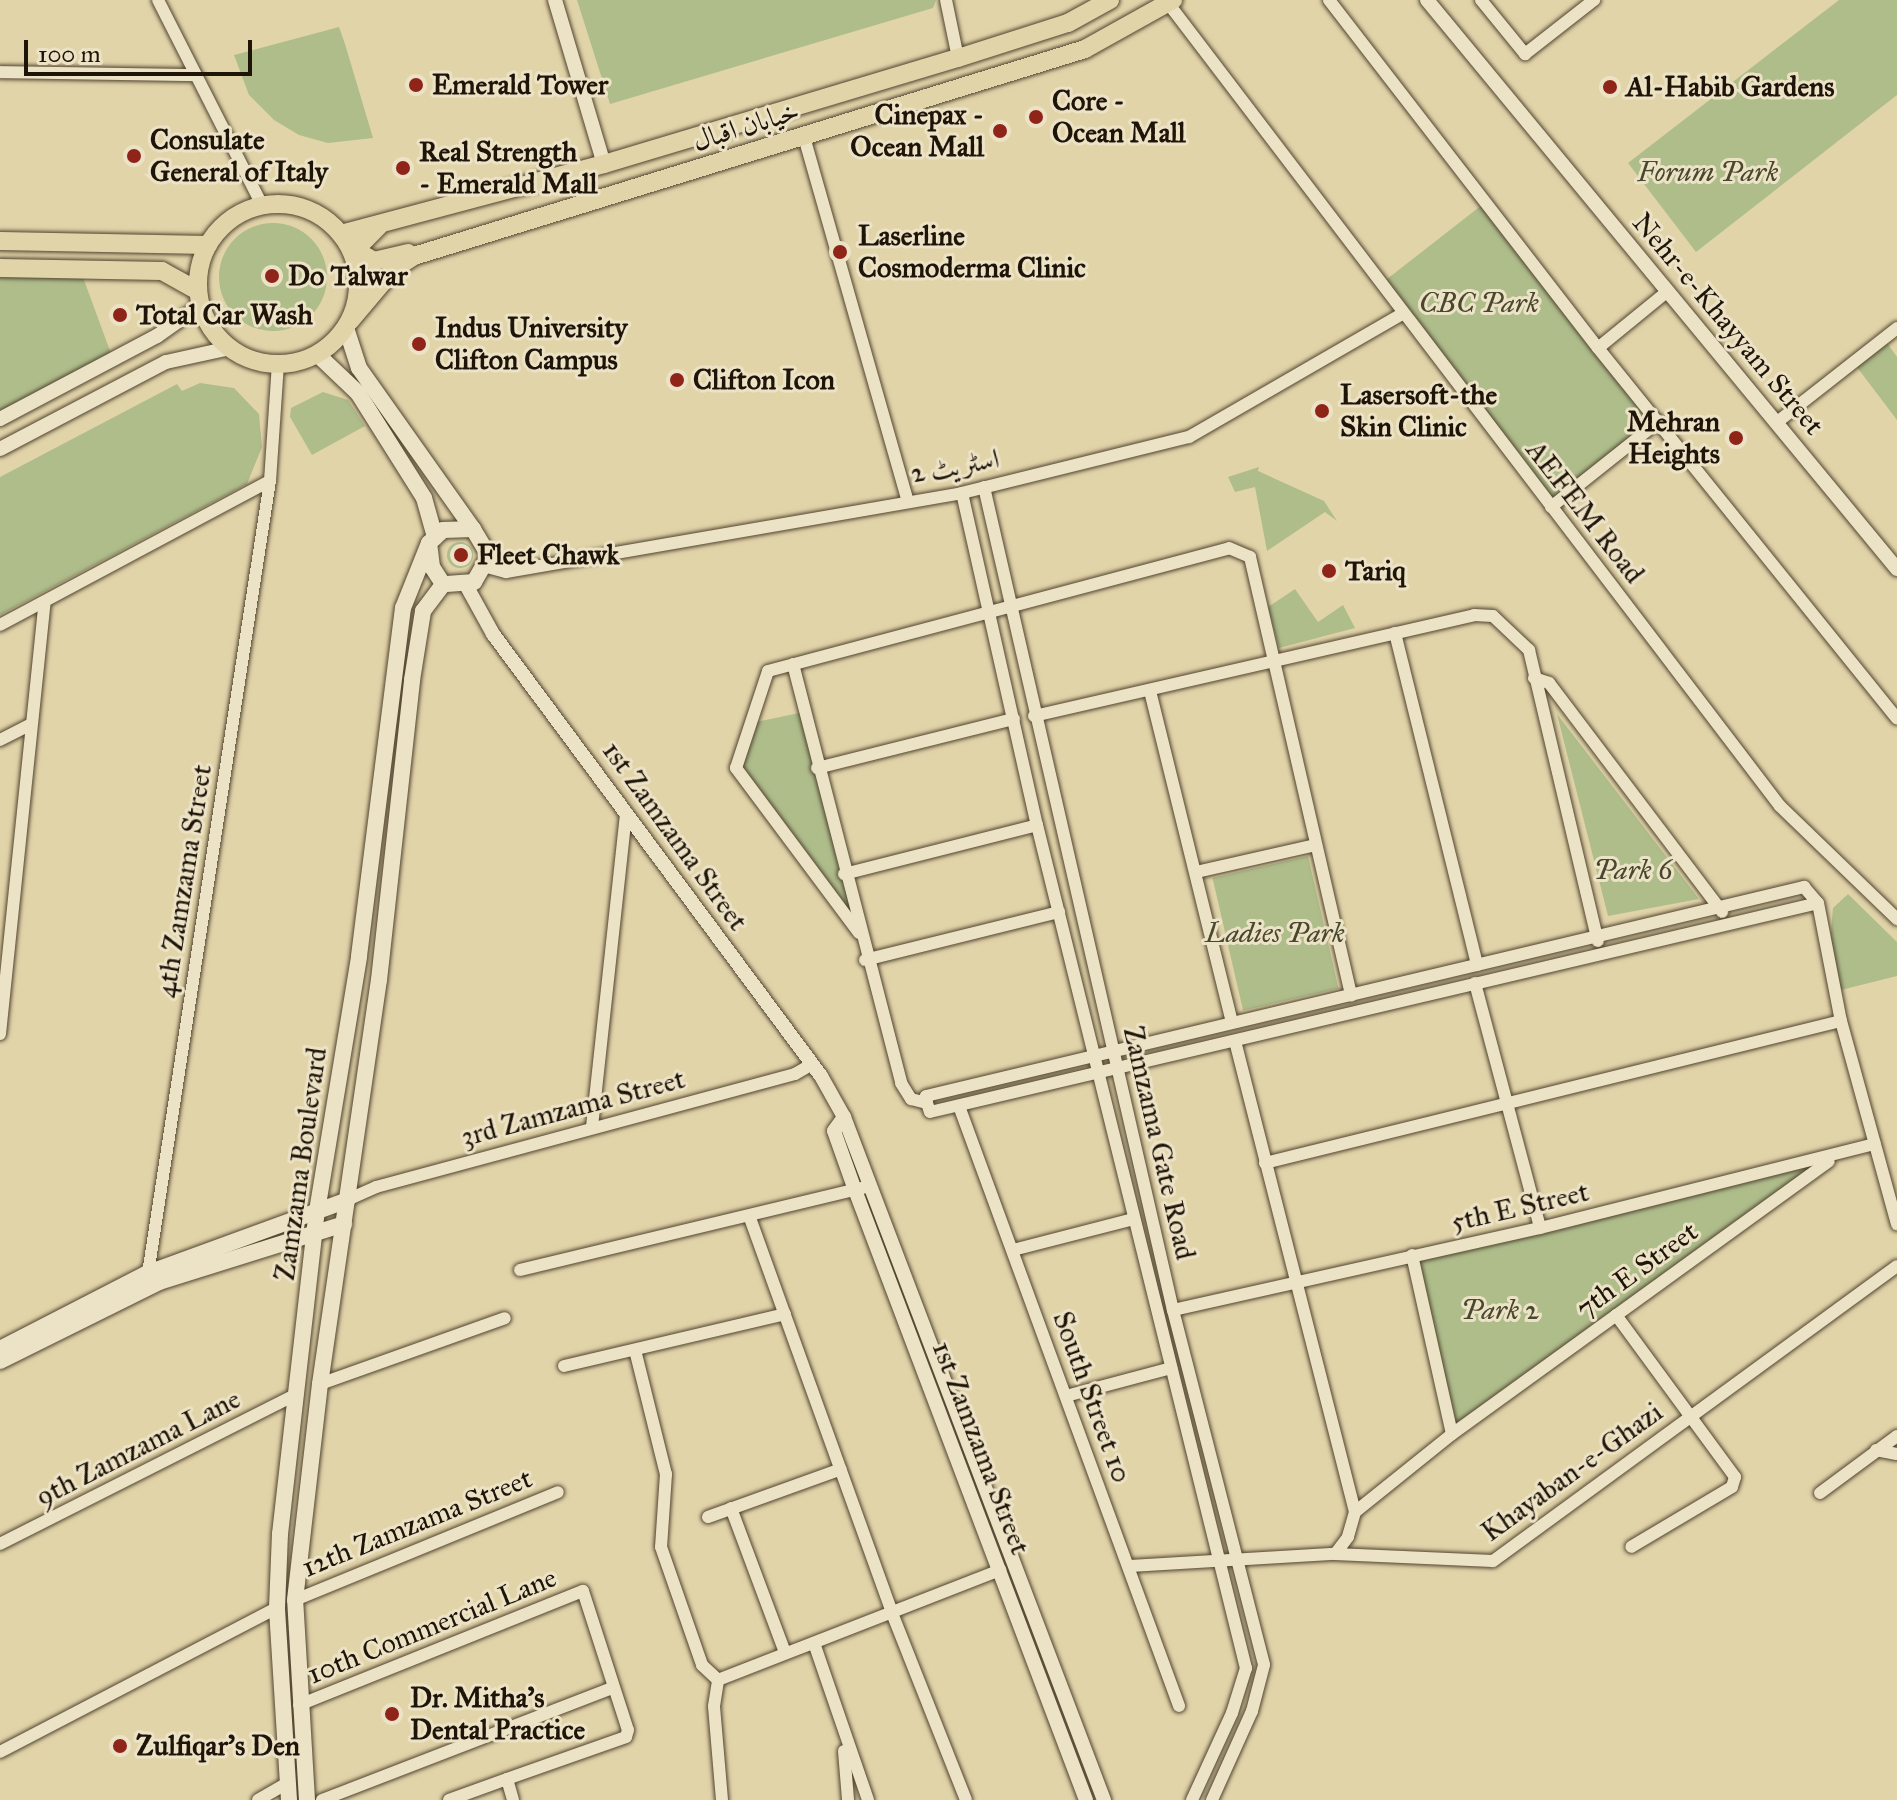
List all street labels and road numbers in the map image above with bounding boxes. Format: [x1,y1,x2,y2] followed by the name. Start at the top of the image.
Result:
[689,94,803,158] street label: خیابان اقبال
[1625,206,1831,442] street label: Nehr-e-Khayyam Street
[1519,434,1651,590] street label: AEFEM Road
[908,442,1002,490] street label: اسٹریٹ 2
[595,735,755,937] street label: 1st Zamzama Street
[149,762,219,1000] street label: 4th Zamzama Street
[1116,1023,1202,1263] street label: Zamzama Gate Road
[268,1045,334,1283] street label: Zamzama Boulevard
[457,1062,689,1154] street label: 3rd Zamzama Street
[1448,1175,1592,1239] street label: 5th E Street
[1570,1215,1704,1325] street label: 7th E Street
[1045,1307,1139,1487] street label: South Street 10
[925,1337,1037,1559] street label: 1st Zamzama Street
[30,1382,246,1514] street label: 9th Zamzama Lane
[1475,1395,1669,1549] street label: Khayaban-e-Ghazi
[297,1462,537,1584] street label: 12th Zamzama Street
[303,1561,561,1691] street label: 10th Commercial Lane

